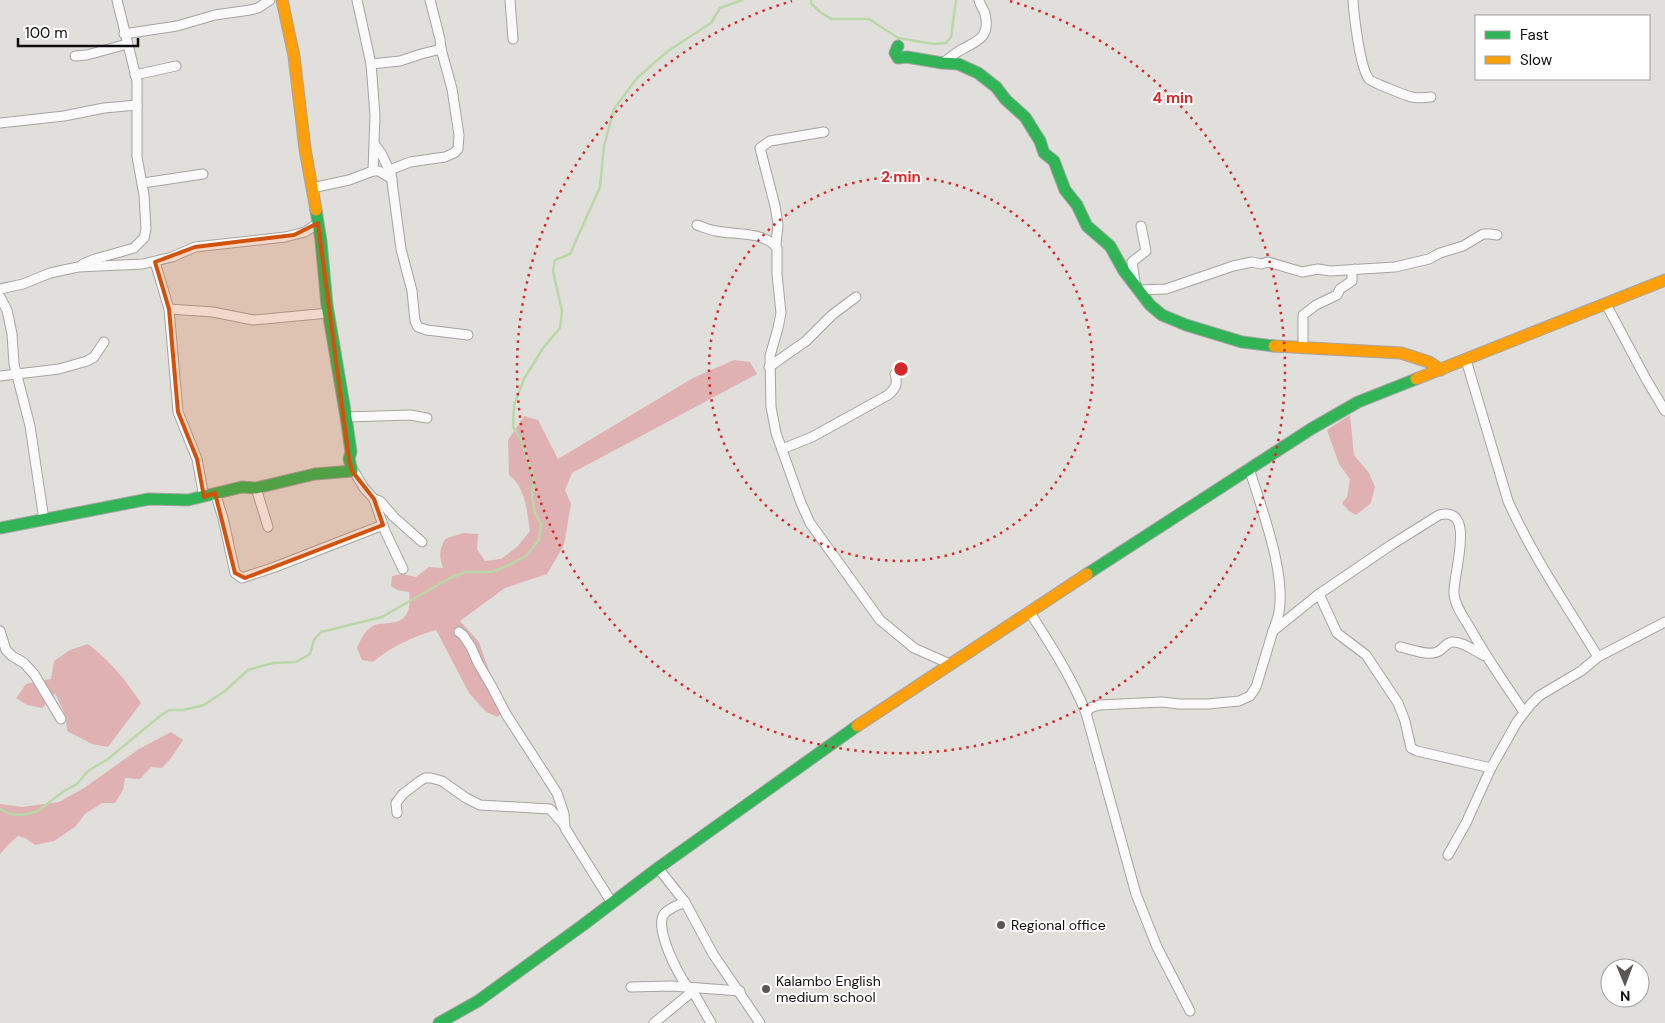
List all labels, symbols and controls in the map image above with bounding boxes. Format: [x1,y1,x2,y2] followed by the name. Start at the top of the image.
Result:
[18,15,138,47] scale bar
[1475,15,1650,80] legend
[25,23,68,43] text: 100 m
[1520,25,1549,45] text: Fast
[1520,50,1553,70] text: Slow
[1153,88,1193,108] text: 4 min
[881,167,921,187] text: 2 min
[892,360,910,378] centre of rings
[1011,916,1106,934] place label: Regional office
[995,919,1007,931] marker: Regional office
[1600,958,1650,1008] north arrow
[776,972,881,1006] place label: Kalambo English medium school
[760,983,772,995] marker: Kalambo English medium school
[1620,987,1630,1005] text: N

